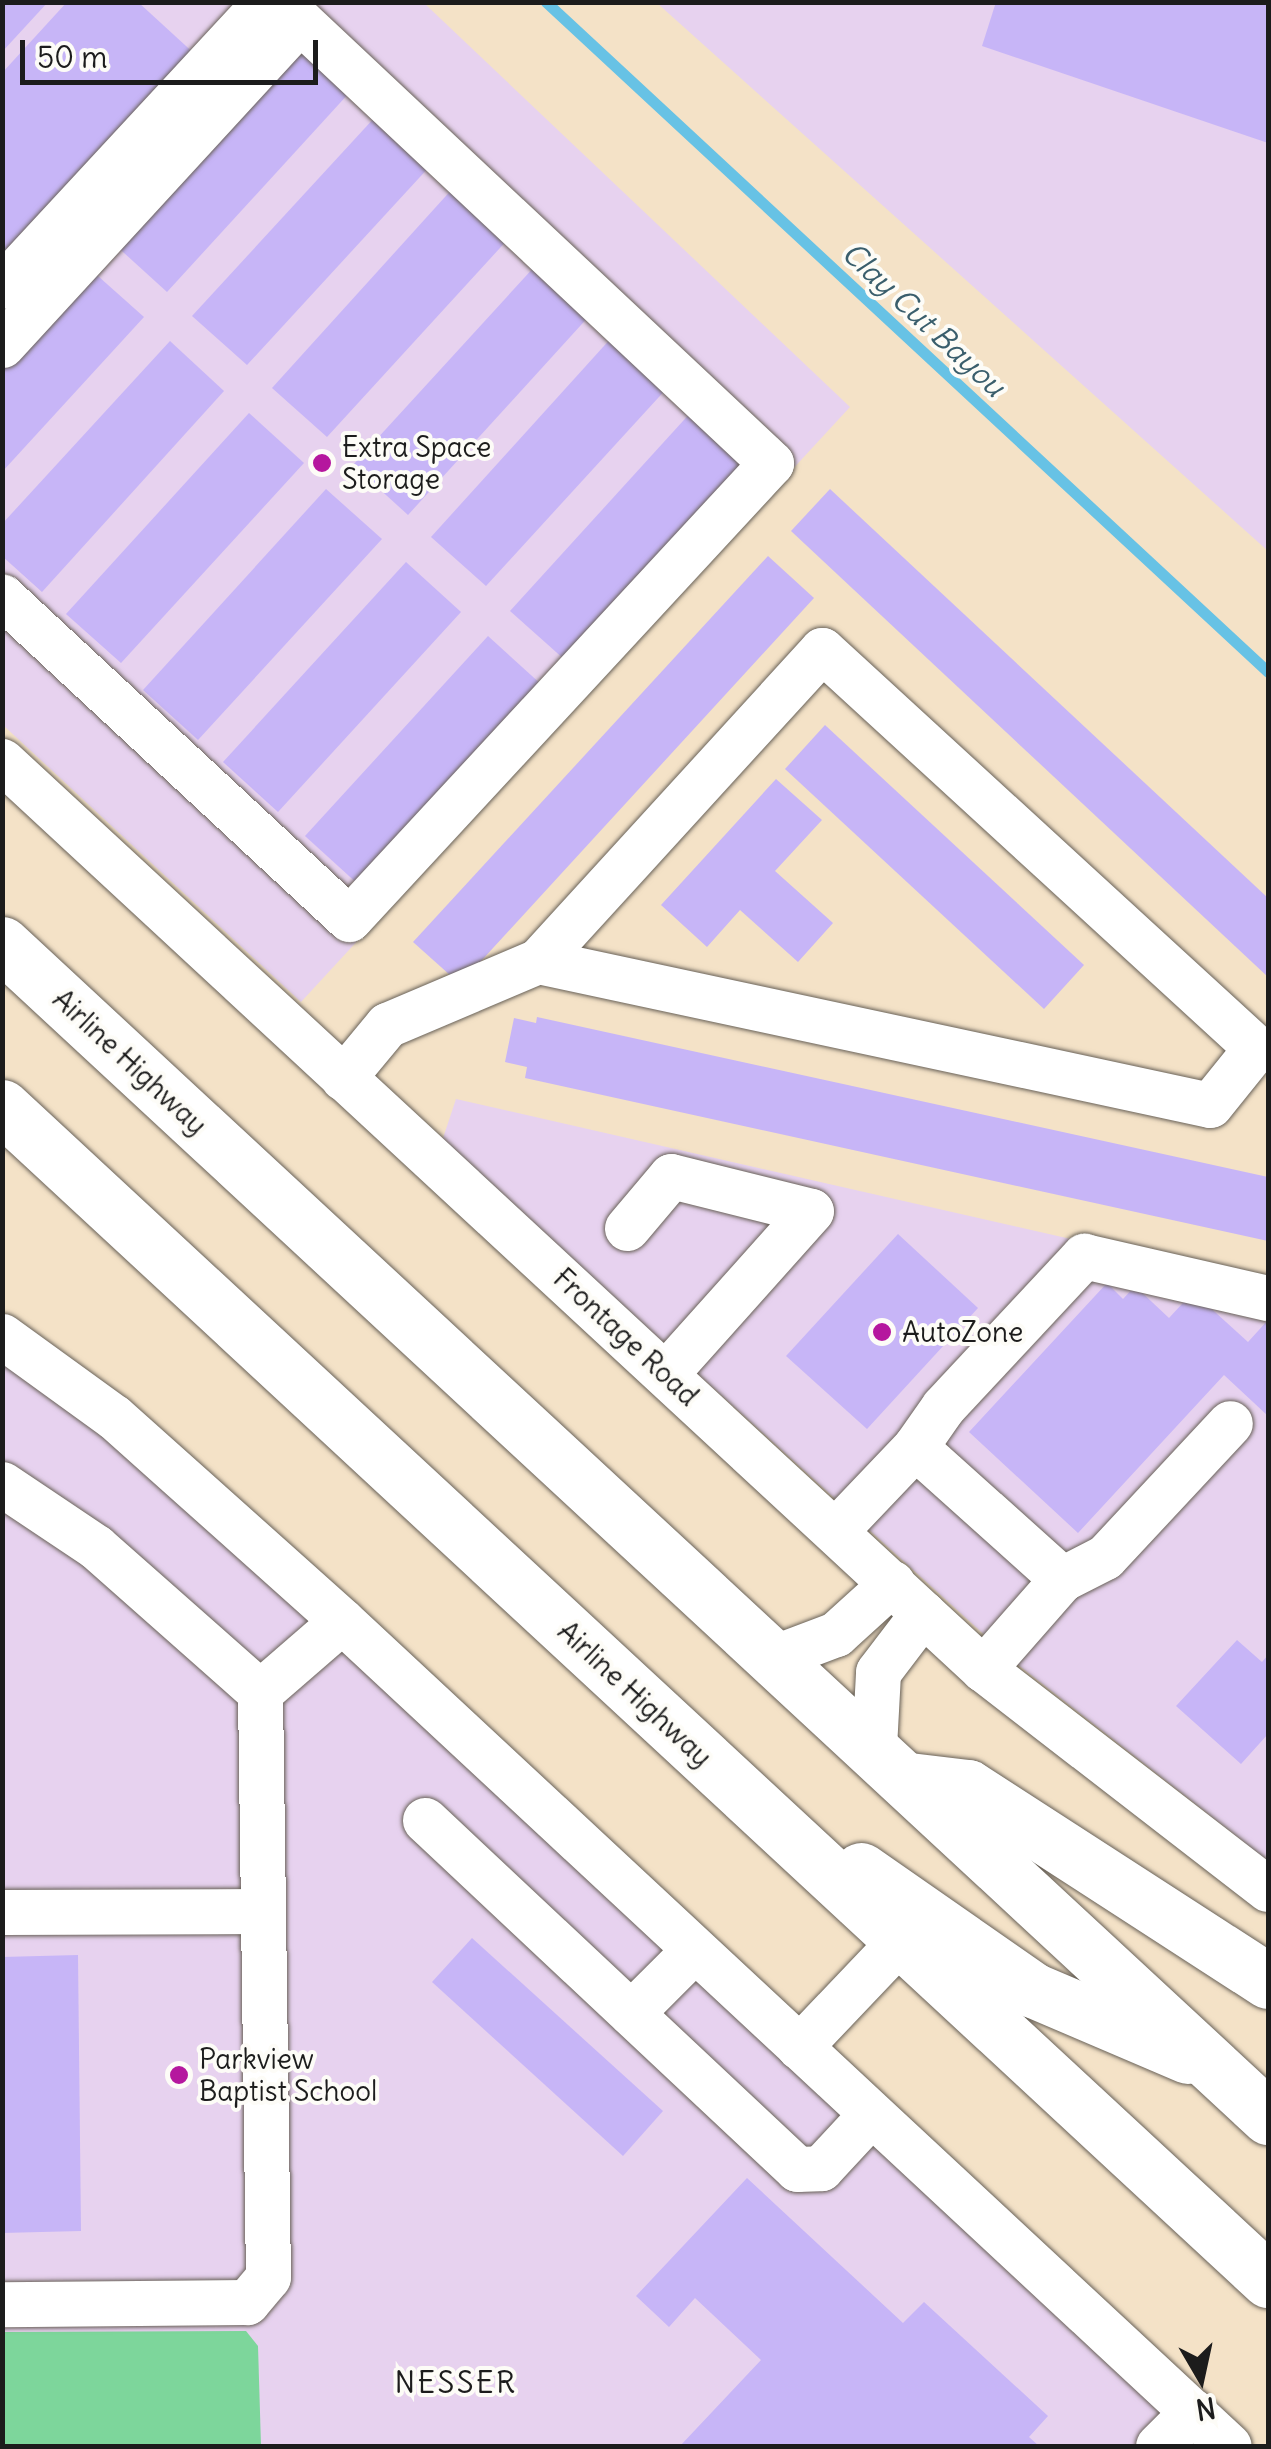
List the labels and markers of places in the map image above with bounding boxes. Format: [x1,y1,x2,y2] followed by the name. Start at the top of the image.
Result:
[342,430,491,496] place label: Extra Space Storage
[311,452,333,474] marker: Extra Space Storage
[902,1315,1023,1349] place label: AutoZone
[871,1321,893,1343] marker: AutoZone
[199,2042,377,2108] place label: Parkview Baptist School
[168,2064,190,2086] marker: Parkview Baptist School

